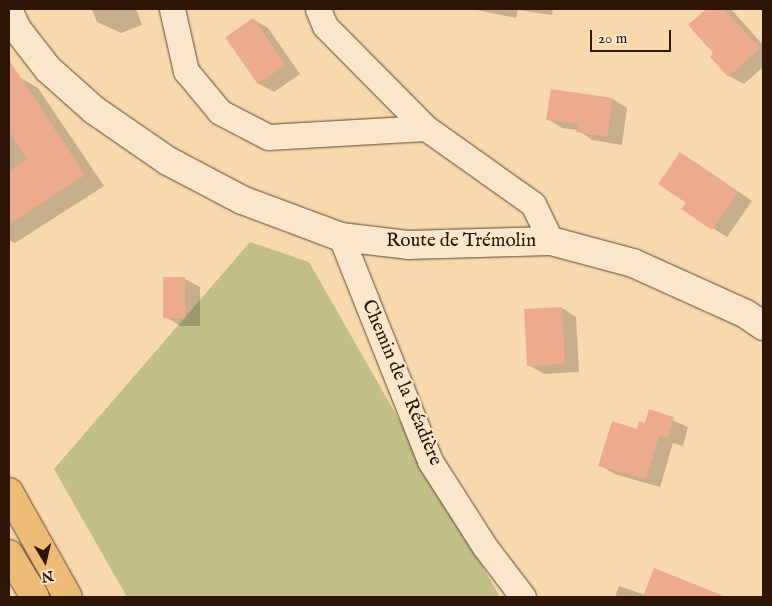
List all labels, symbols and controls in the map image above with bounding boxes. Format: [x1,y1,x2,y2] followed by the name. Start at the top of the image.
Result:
[592,20,673,52] scale bar
[598,29,627,48] text: 20 m
[386,231,536,253] street label: Route de Trémolin
[356,297,446,469] street label: Chemin de la Réadière
[20,536,70,586] north arrow
[40,566,55,586] text: N

